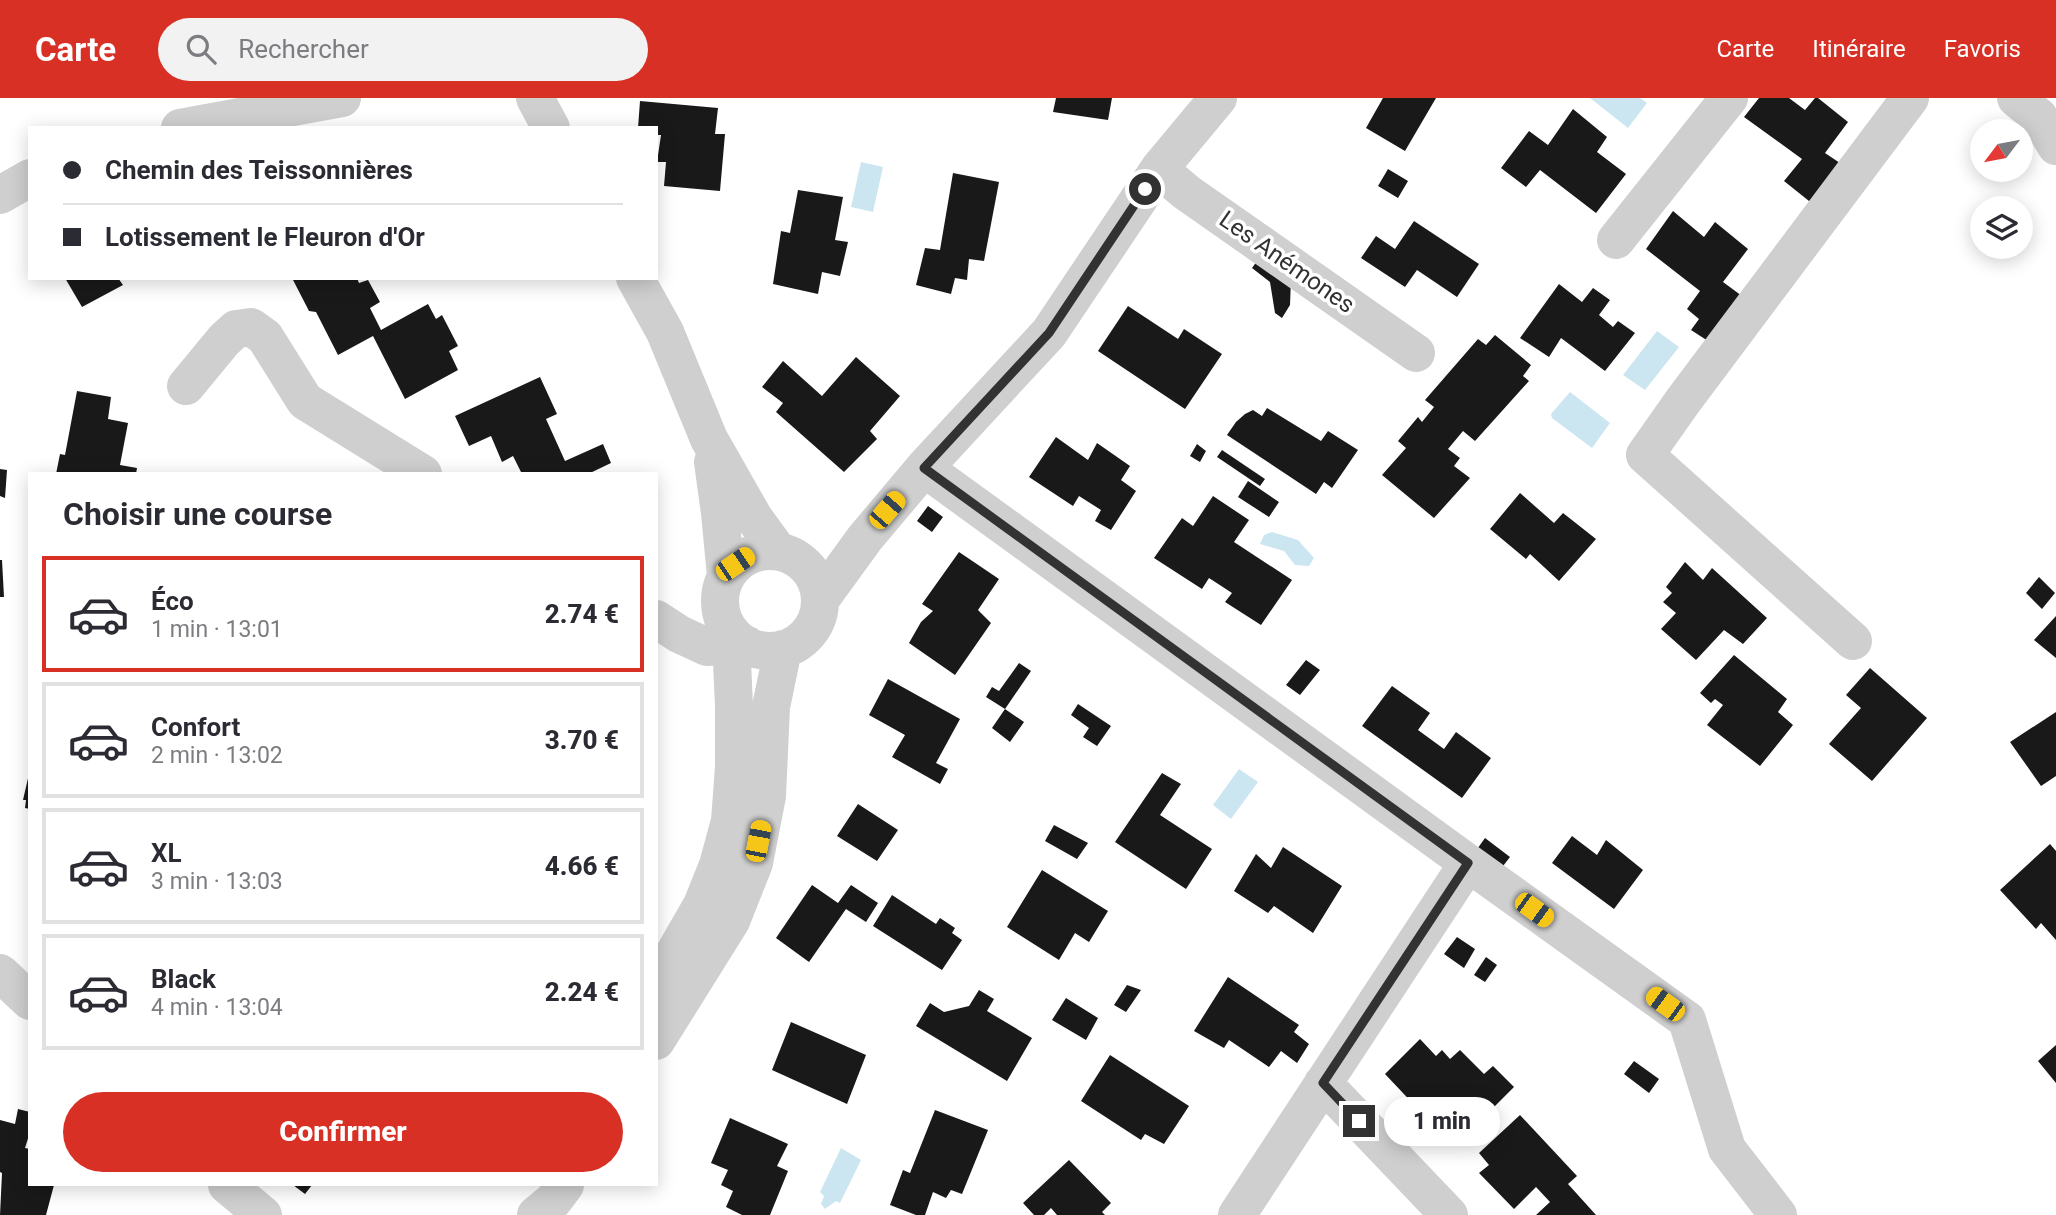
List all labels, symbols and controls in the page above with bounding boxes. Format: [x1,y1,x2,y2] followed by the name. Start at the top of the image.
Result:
[158,18,648,81] search box
[35,30,116,69] text: Carte
[182,30,220,68] icon: search
[238,34,369,64] text: Rechercher
[1716,35,1774,63] text: Carte
[1812,35,1906,63] text: Itinéraire
[1944,35,2021,63] text: Favoris
[1970,119,2034,182] north arrow
[1970,119,2033,259] map controls
[105,155,413,185] text: Chemin des Teissonnières
[1129,173,1161,205] route start
[1970,196,2033,259] button: layers
[1214,205,1360,319] street label: Les Anémones
[105,222,425,252] text: Lotissement le Fleuron d'Or
[866,487,909,533] car
[63,495,332,533] text: Choisir une course
[712,544,759,584] car
[67,583,130,646] icon: car
[151,586,194,616] text: Éco
[545,599,619,629] text: 2.74 €
[151,616,283,643] text: 1 min · 13:01
[67,709,130,772] icon: car
[151,712,240,742] text: Confort
[545,725,619,755] text: 3.70 €
[151,742,283,769] text: 2 min · 13:02
[744,818,773,864] car
[67,835,130,898] icon: car
[151,838,182,868] text: XL
[545,851,619,881] text: 4.66 €
[151,868,283,895] text: 3 min · 13:03
[1511,889,1558,931] car
[67,961,130,1024] icon: car
[151,964,216,994] text: Black
[545,977,619,1007] text: 2.24 €
[1642,983,1689,1025] car
[151,994,283,1021] text: 4 min · 13:04
[63,1092,623,1172] button: Confirmer
[1384,1096,1499,1146] callout: 1 min
[1343,1105,1375,1137] route end
[1413,1108,1471,1135] text: 1 min

